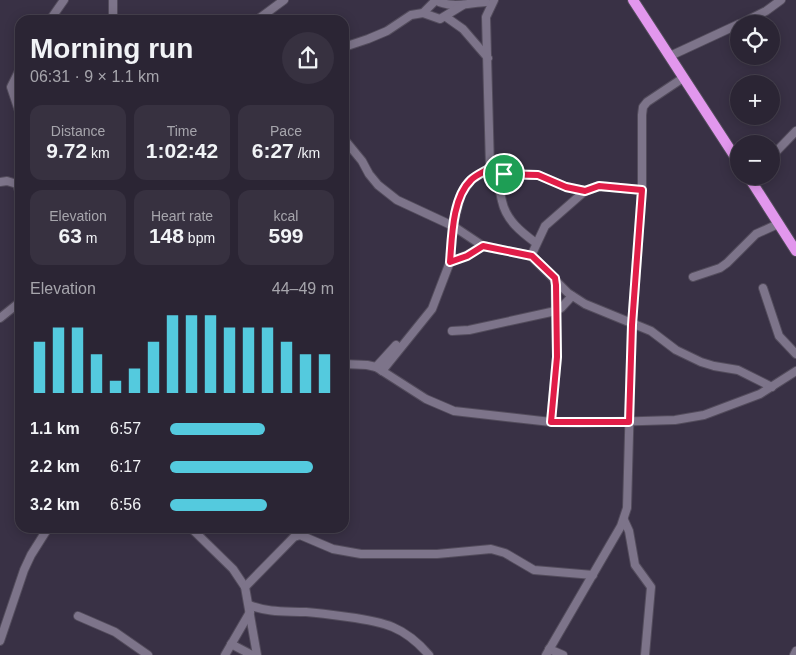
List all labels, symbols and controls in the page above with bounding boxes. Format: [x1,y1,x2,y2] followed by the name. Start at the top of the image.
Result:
[730,15,780,185] map controls
[730,15,780,65] button: locate
[282,32,334,84] button: share
[30,33,193,64] text: Morning run
[30,68,159,85] text: 06:31 · 9 × 1.1 km
[730,75,780,125] button: +
[51,123,105,139] text: Distance
[167,123,197,139] text: Time
[270,123,302,139] text: Pace
[730,135,780,185] button: −
[46,139,87,162] text: 9.72
[146,139,218,162] text: 1:02:42
[252,139,294,162] text: 6:27
[87,145,110,161] text: km
[294,145,320,161] text: /km
[483,153,525,195] pin
[490,160,518,188] icon: arrive
[49,208,107,224] text: Elevation
[151,208,213,224] text: Heart rate
[274,208,298,224] text: kcal
[59,224,82,247] text: 63
[149,224,184,247] text: 148
[268,224,304,247] text: 599
[82,230,97,246] text: m
[184,230,215,246] text: bpm
[30,280,96,297] text: Elevation
[272,280,334,297] text: 44–49 m
[30,420,80,437] text: 1.1 km
[110,420,141,437] text: 6:57
[30,458,80,475] text: 2.2 km
[110,458,141,475] text: 6:17
[30,496,80,513] text: 3.2 km
[110,496,141,513] text: 6:56

